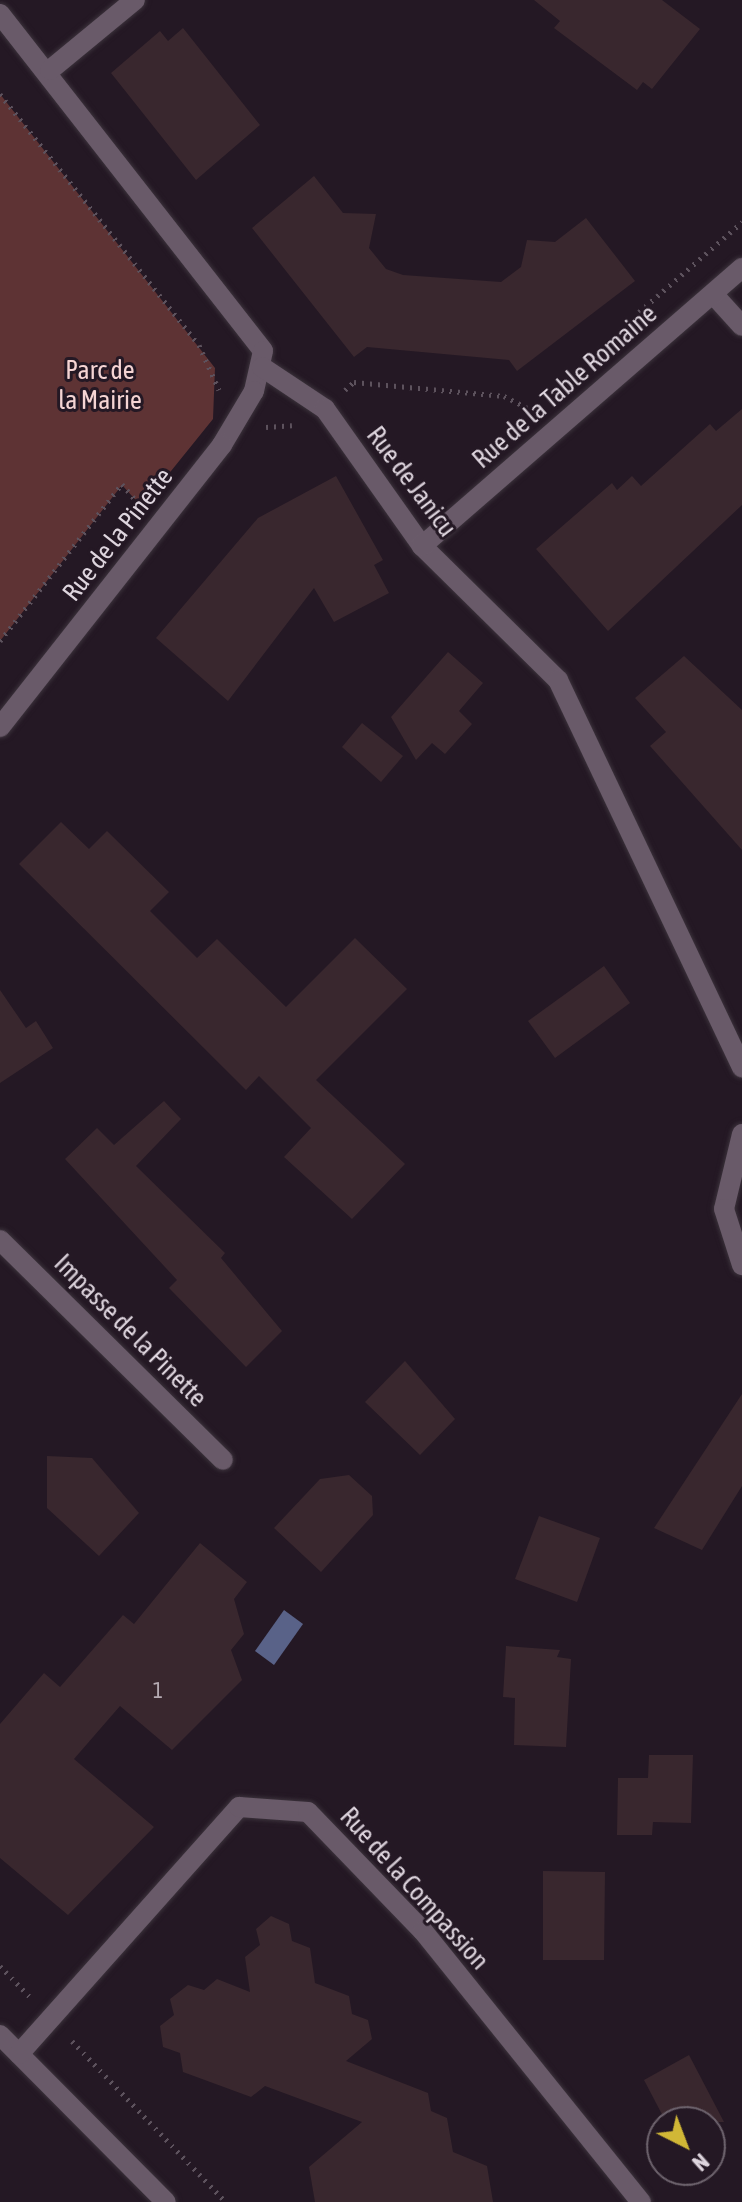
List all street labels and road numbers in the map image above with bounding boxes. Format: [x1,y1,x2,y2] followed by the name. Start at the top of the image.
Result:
[467,299,663,475] street label: Rue de la Table Romaine
[359,421,463,543] street label: Rue de Janicu
[56,462,180,608] street label: Rue de la Pinette
[47,1248,213,1414] street label: Impasse de la Pinette
[333,1802,495,1976] street label: Rue de la Compassion

